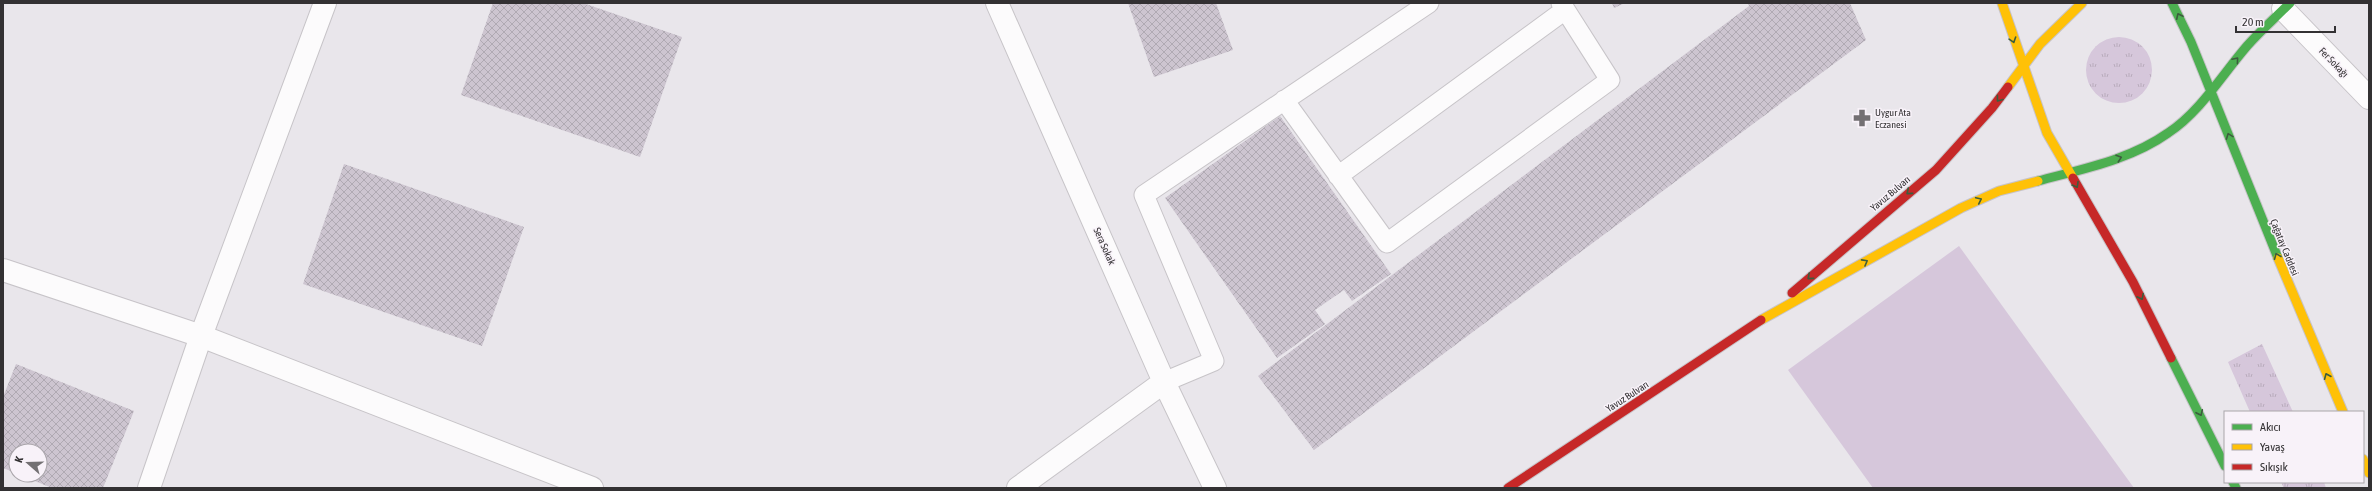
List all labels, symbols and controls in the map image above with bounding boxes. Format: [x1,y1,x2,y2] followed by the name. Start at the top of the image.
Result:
[2236,8,2335,34] scale bar
[2176,12,2184,20] one-way arrow
[2242,15,2264,29] text: 20 m
[2009,37,2017,44] one-way arrow
[2317,45,2351,80] street label: Fer Sokağı
[2231,57,2238,64] one-way arrow
[1997,95,2004,102] one-way arrow
[1875,107,1911,130] place label: Uygur Ata Eczanesi
[1852,108,1872,128] pharmacy icon: Uygur Ata Eczanesi
[2225,132,2233,139] one-way arrow
[2115,154,2122,162] one-way arrow
[1868,174,1912,213] street label: Yavuz Bulvarı
[2071,181,2078,188] one-way arrow
[1906,187,1914,194] one-way arrow
[1975,197,1983,205] one-way arrow
[2268,217,2301,277] street label: Çağatay Caddesi
[1091,226,1118,267] street label: Sera Sokak
[2274,253,2282,260] one-way arrow
[1861,260,1868,267] one-way arrow
[1808,272,1815,279] one-way arrow
[2136,293,2144,301] one-way arrow
[2324,373,2332,380] one-way arrow
[1604,379,1651,414] street label: Yavuz Bulvarı
[2195,409,2203,416] one-way arrow
[2224,411,2364,483] legend
[2260,420,2281,434] text: Akıcı
[2260,440,2285,454] text: Yavaş
[8,443,48,483] north arrow
[12,454,25,464] text: K
[2260,460,2288,474] text: Sıkışık

